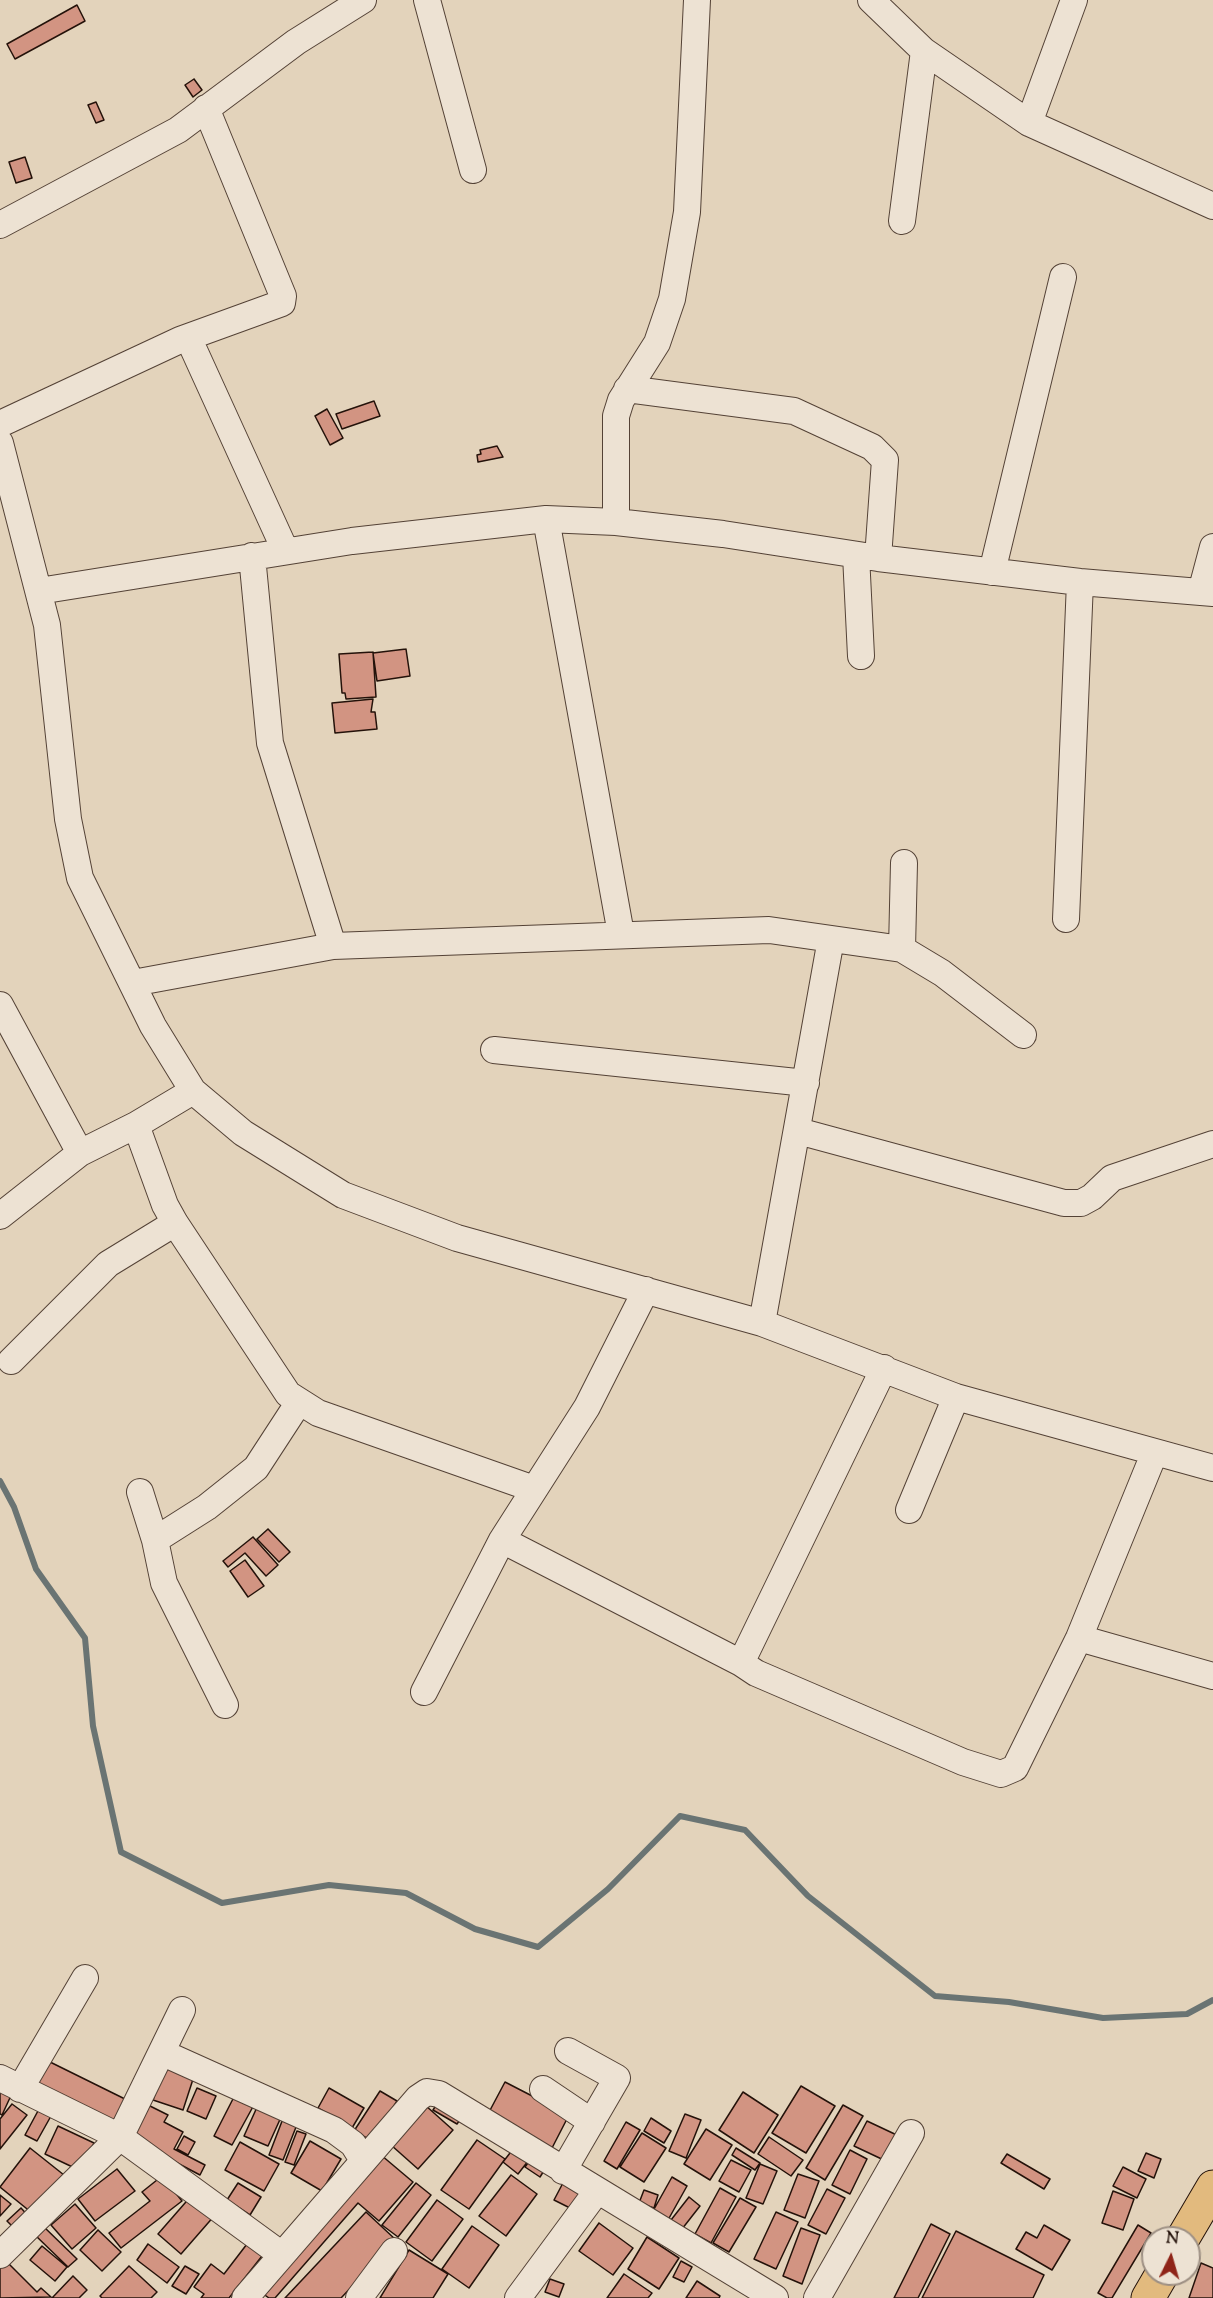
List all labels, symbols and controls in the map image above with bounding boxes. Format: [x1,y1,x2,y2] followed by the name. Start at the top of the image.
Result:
[1141,2226,1201,2286] north arrow
[1165,2228,1180,2252] text: N

